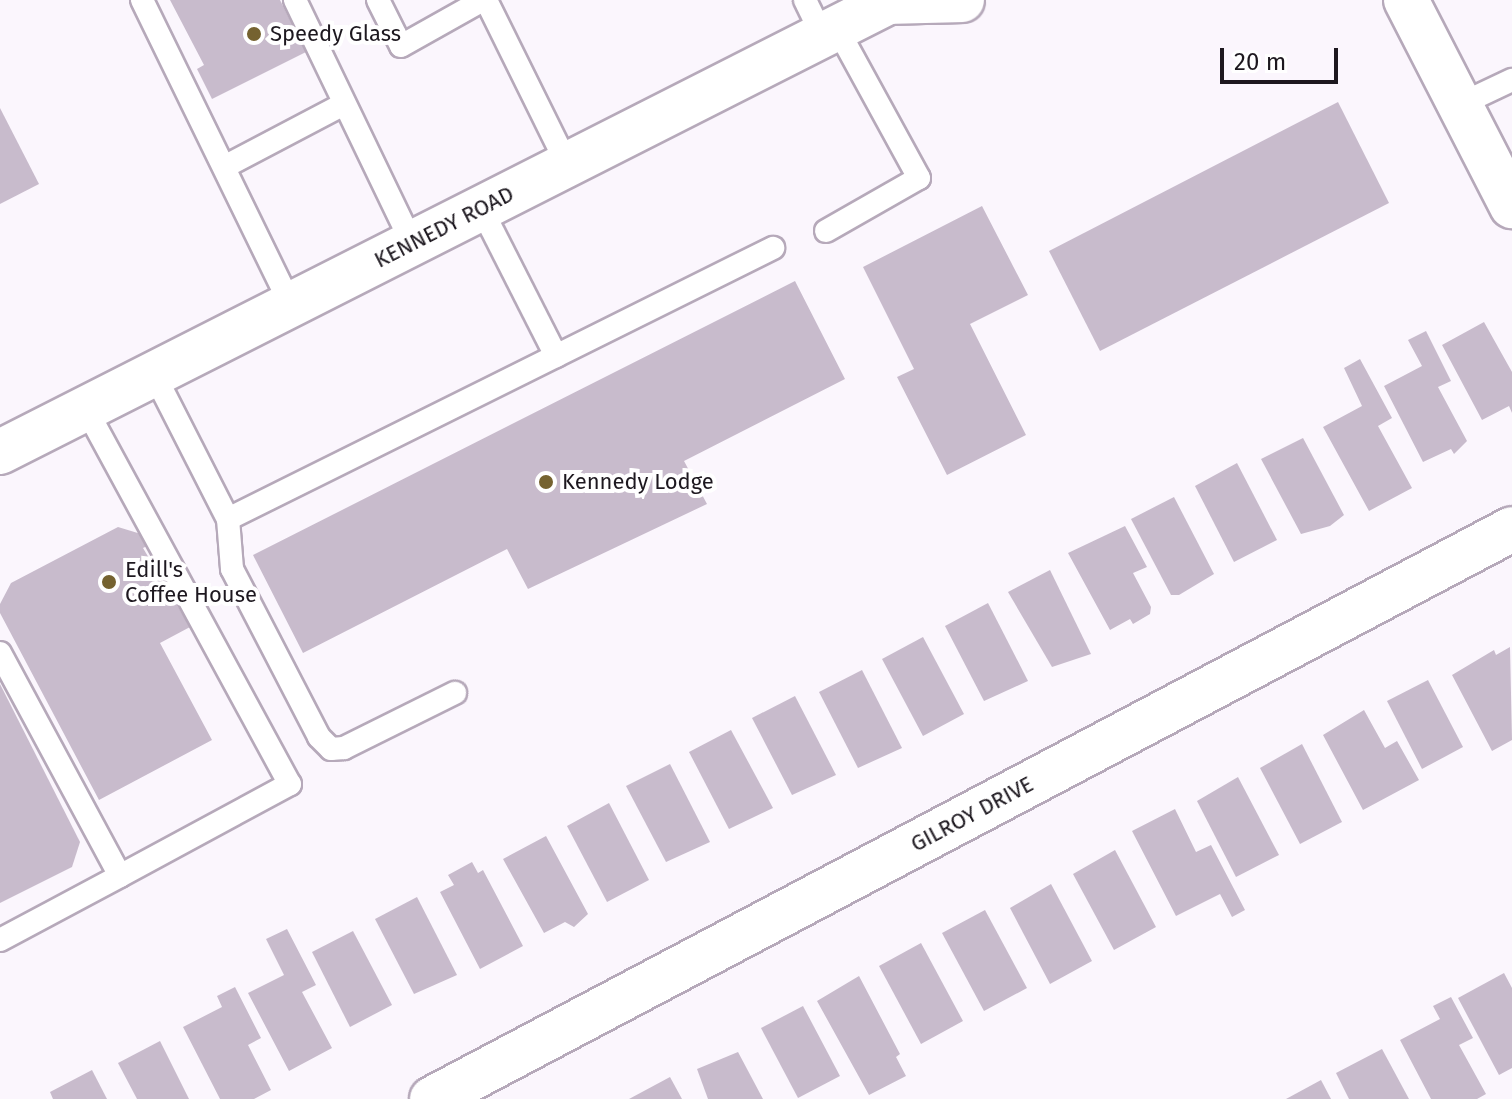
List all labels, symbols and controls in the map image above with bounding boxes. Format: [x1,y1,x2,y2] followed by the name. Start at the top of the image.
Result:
[270,21,401,47] place label: Speedy Glass
[245,25,263,43] marker: Speedy Glass
[1224,32,1342,82] scale bar
[1234,48,1286,76] text: 20 m
[370,181,518,273] street label: KENNEDY ROAD
[562,469,714,495] place label: Kennedy Lodge
[537,473,555,491] marker: Kennedy Lodge
[125,556,257,608] place label: Edill's Coffee House
[100,573,118,591] marker: Edill's Coffee House
[906,771,1038,857] street label: GILROY DRIVE

